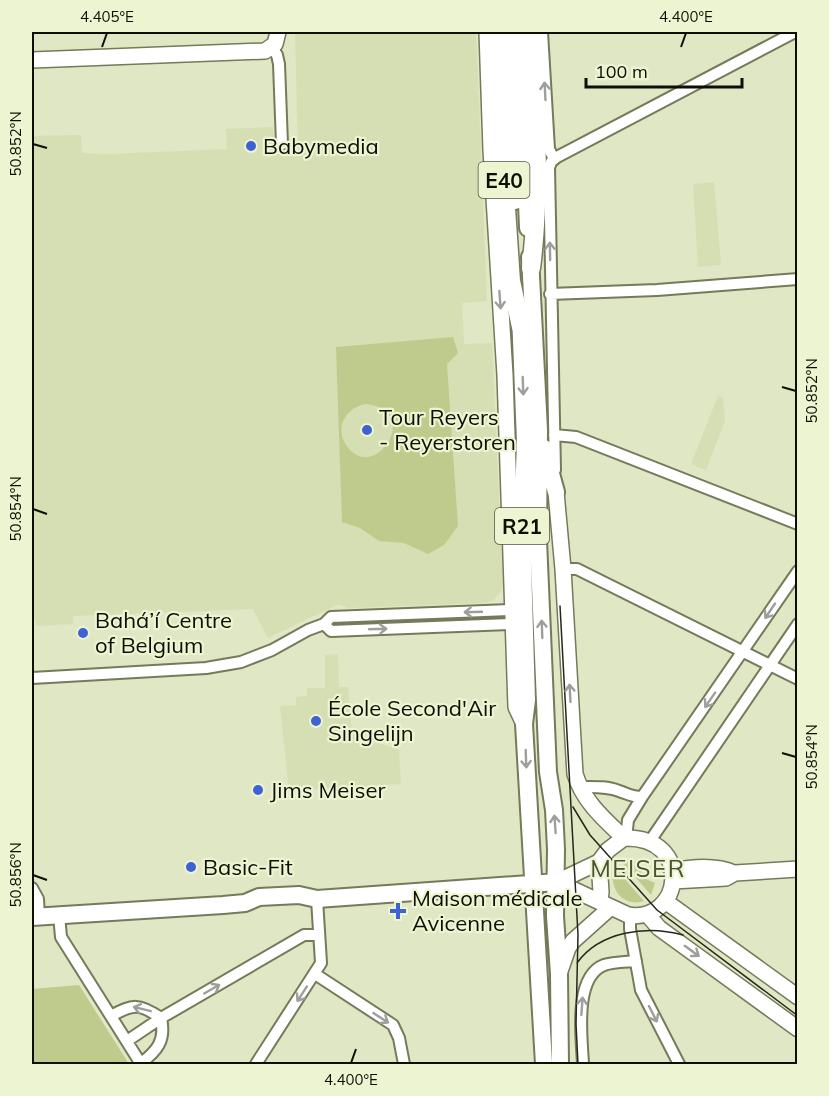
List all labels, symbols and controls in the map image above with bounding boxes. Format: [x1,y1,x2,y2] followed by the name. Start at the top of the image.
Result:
[80,7,134,26] text: 4.405°E
[659,7,713,26] text: 4.400°E
[586,51,742,89] scale bar
[595,60,648,83] text: 100 m
[540,82,551,102] one-way arrow
[6,111,25,177] text: 50.852°N
[263,132,379,160] place label: Babymedia
[244,139,258,153] marker: Babymedia
[478,162,530,198] road number: E40
[544,241,555,261] one-way arrow
[495,289,506,309] one-way arrow
[802,358,821,424] text: 50.852°N
[518,375,529,395] one-way arrow
[379,403,516,456] place label: Tour Reyers - Reyerstoren
[360,423,374,437] marker: Tour Reyers - Reyerstoren
[6,476,25,542] text: 50.854°N
[495,508,549,544] road number: R21
[764,603,776,619] one-way arrow
[95,606,232,659] place label: Bahá’í Centre of Belgium
[464,606,484,617] one-way arrow
[536,620,547,640] one-way arrow
[367,623,387,634] one-way arrow
[76,626,90,640] marker: Bahá’í Centre of Belgium
[564,683,575,703] one-way arrow
[704,691,716,707] one-way arrow
[328,694,496,747] place label: École Second'Air Singelijn
[309,714,323,728] marker: École Second'Air Singelijn
[802,724,821,790] text: 50.854°N
[520,748,531,768] one-way arrow
[270,776,385,804] place label: Jims Meiser
[251,783,265,797] marker: Jims Meiser
[549,814,560,834] one-way arrow
[6,842,25,908] text: 50.856°N
[203,853,293,881] place label: Basic-Fit
[590,853,686,883] district label: MEISER
[184,860,198,874] marker: Basic-Fit
[412,884,582,937] place label: Maison médicale Avicenne
[389,902,407,920] marker: Maison médicale Avicenne
[683,945,699,957] one-way arrow
[203,983,220,995] one-way arrow
[296,985,308,1002] one-way arrow
[577,997,588,1017] one-way arrow
[133,1003,152,1015] one-way arrow
[648,1005,660,1023] one-way arrow
[373,1011,390,1024] one-way arrow
[324,1070,378,1089] text: 4.400°E

